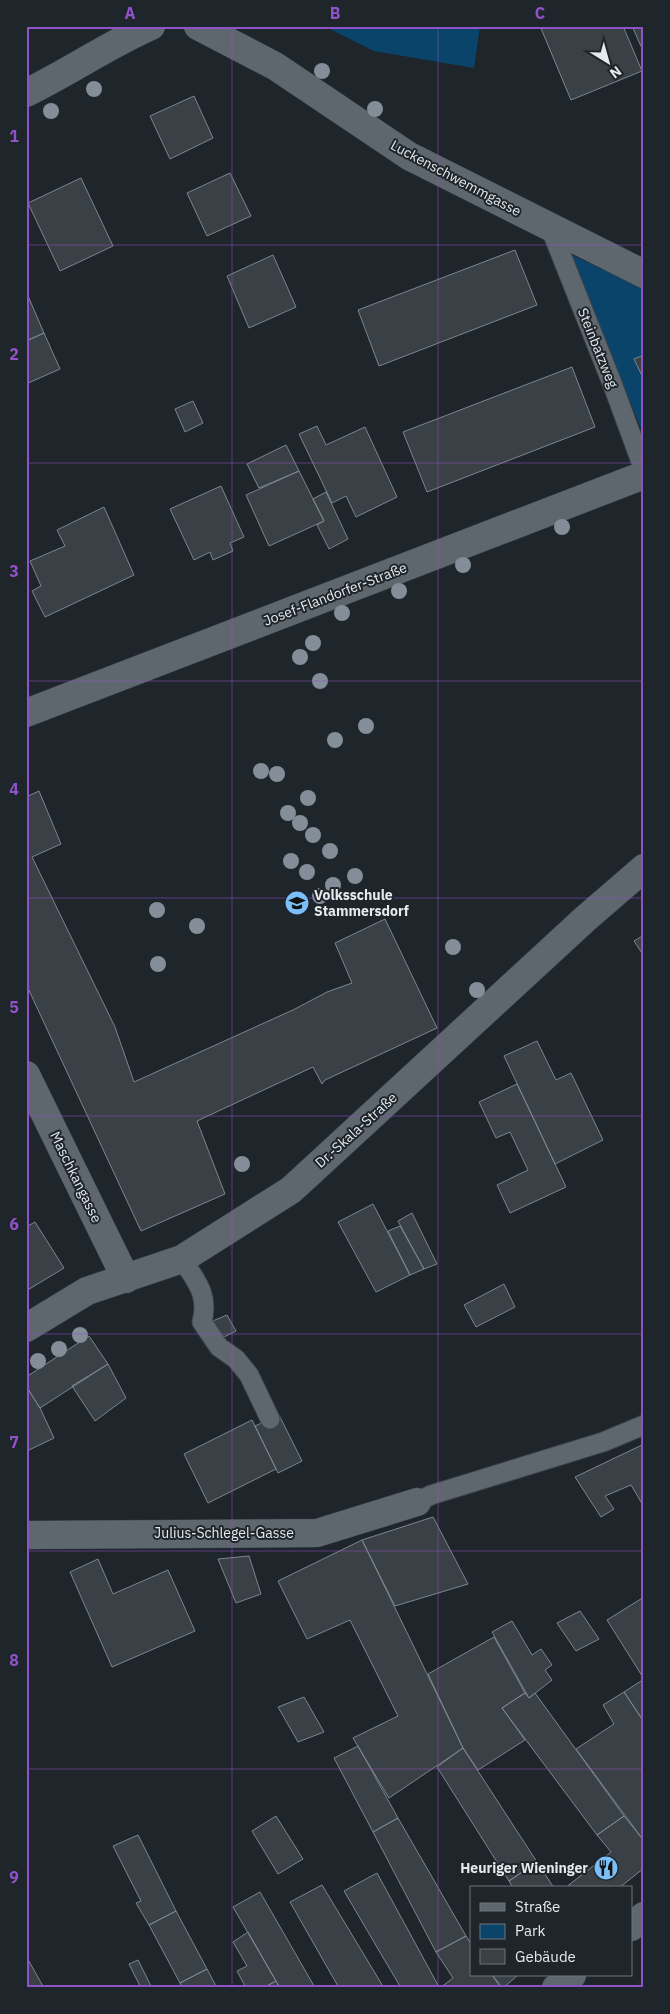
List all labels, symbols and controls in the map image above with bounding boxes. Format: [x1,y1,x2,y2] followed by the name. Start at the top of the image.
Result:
[125,3,136,23] text: A
[330,3,341,23] text: B
[535,3,545,23] text: C
[582,38,632,88] north arrow
[606,62,625,83] text: N
[9,126,19,146] text: 1
[388,136,525,220] street label: Luckenschwemmgasse
[574,305,622,391] street label: Steinbatzweg
[9,344,19,364] text: 2
[261,558,410,630] street label: Josef-Flandorfer-Straße
[9,561,19,581] text: 3
[9,779,19,799] text: 4
[314,886,409,920] place label: Volksschule Stammersdorf
[284,890,310,916] school or university icon: Volksschule Stammersdorf
[9,997,19,1017] text: 5
[311,1088,401,1172] street label: Dr.-Skala-Straße
[46,1128,106,1226] street label: Maschkangasse
[9,1214,19,1234] text: 6
[9,1432,19,1452] text: 7
[154,1524,294,1542] street label: Julius-Schlegel-Gasse
[9,1650,19,1670] text: 8
[593,1855,619,1881] restaurant icon: Heuriger Wieninger
[460,1859,588,1877] place label: Heuriger Wieninger
[9,1867,19,1887] text: 9
[470,1886,632,1976] legend
[515,1897,560,1916] text: Straße
[515,1921,545,1940] text: Park
[515,1947,576,1966] text: Gebäude

